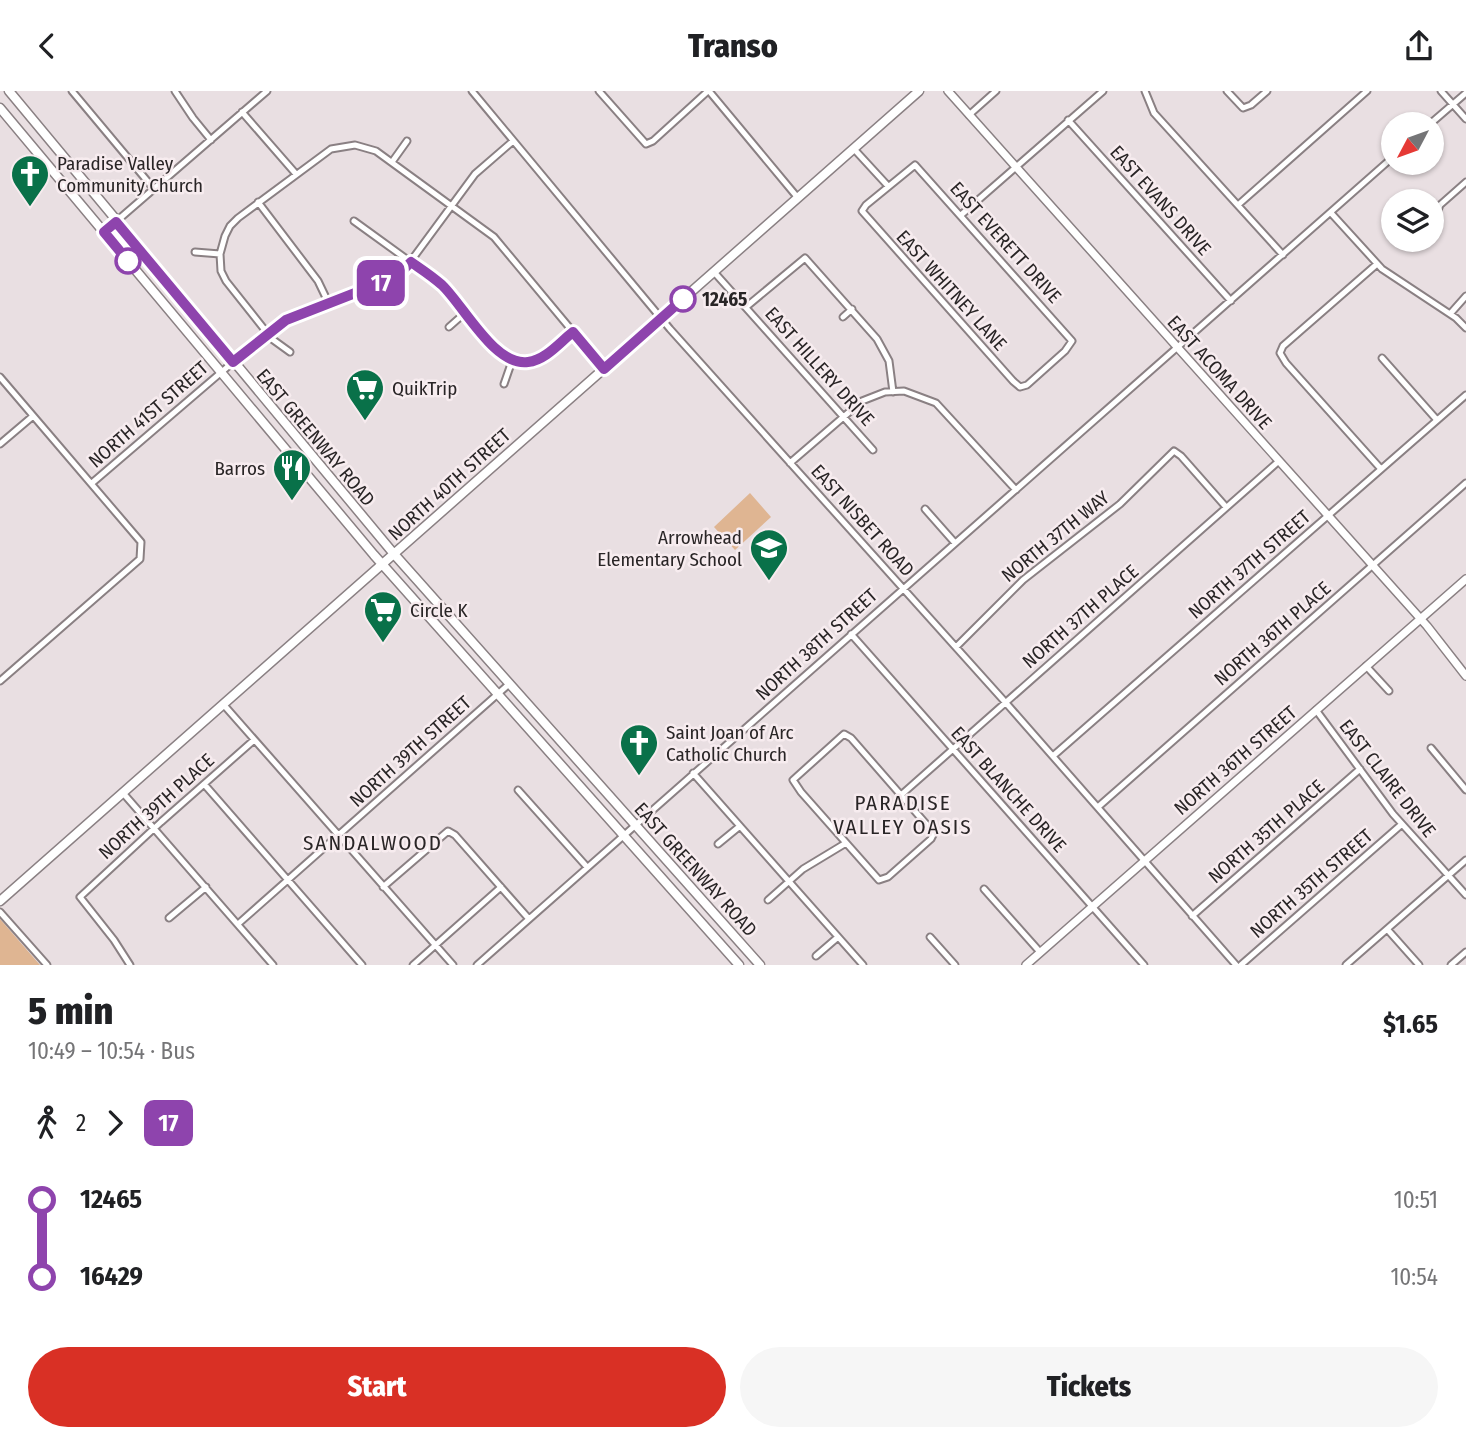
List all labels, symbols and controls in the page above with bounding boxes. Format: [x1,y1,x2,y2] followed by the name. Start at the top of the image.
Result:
[28,27,66,65] icon: back
[688,27,778,65] text: Transo
[1400,27,1438,65] icon: share
[1381,112,1444,175] north arrow
[1381,112,1444,252] map controls
[1105,141,1216,260] street label: EAST EVANS DRIVE
[57,152,203,197] place label: Paradise Valley Community Church
[9,153,51,208] church icon: Paradise Valley Community Church
[945,177,1066,308] street label: EAST EVERETT DRIVE
[1381,189,1444,252] button: layers
[892,225,1012,355] street label: EAST WHITNEY LANE
[115,248,141,274] unlabelled marker
[350,260,412,306] line badge: 17
[371,269,391,297] text: 17
[670,286,696,312] marker: 12465
[702,288,747,311] place label: 12465
[760,302,879,431] street label: EAST HILLERY DRIVE
[1163,311,1277,434] street label: EAST ACOMA DRIVE
[84,356,213,473] street label: NORTH 41ST STREET
[252,364,380,511] street label: EAST GREENWAY ROAD
[344,367,386,422] supermarket icon: QuikTrip
[392,377,457,400] place label: QuikTrip
[384,423,515,545] street label: NORTH 40TH STREET
[271,447,313,502] restaurant icon: Barros
[214,457,265,480] place label: Barros
[806,460,919,581] street label: EAST NISBET ROAD
[997,486,1114,587] street label: NORTH 37TH WAY
[1184,505,1315,624] street label: NORTH 37TH STREET
[597,526,742,571] place label: Arrowhead Elementary School
[748,527,790,582] school or university icon: Arrowhead Elementary School
[1018,560,1143,673] street label: NORTH 37TH PLACE
[1209,577,1335,690] street label: NORTH 36TH PLACE
[751,584,882,705] street label: NORTH 38TH STREET
[362,589,404,644] supermarket icon: Circle K
[410,599,468,622] place label: Circle K
[345,691,476,812] street label: NORTH 39TH STREET
[1169,701,1301,820] street label: NORTH 36TH STREET
[1335,715,1441,842] street label: EAST CLAIRE DRIVE
[666,721,794,766] place label: Saint Joan of Arc Catholic Church
[618,722,660,777] church icon: Saint Joan of Arc Catholic Church
[946,722,1071,857] street label: EAST BLANCHE DRIVE
[94,749,219,864] street label: NORTH 39TH PLACE
[1204,775,1329,888] street label: NORTH 35TH PLACE
[833,790,973,840] district label: PARADISE VALLEY OASIS
[630,798,762,941] street label: EAST GREENWAY ROAD
[1246,824,1377,943] street label: NORTH 35TH STREET
[303,830,443,856] district label: SANDALWOOD
[28,988,113,1034] text: 5 min
[1383,1009,1438,1040] text: $1.65
[28,1037,195,1065] text: 10:49 – 10:54 · Bus
[28,1104,66,1142] icon: walk
[96,1104,134,1142] icon: forward
[76,1109,86,1137] text: 2
[158,1109,179,1137] text: 17
[80,1184,142,1215] text: 12465
[1394,1186,1438,1214] text: 10:51
[80,1261,143,1292] text: 16429
[1390,1263,1438,1291] text: 10:54
[28,1347,726,1427] button: Start
[740,1347,1438,1427] button: Tickets

